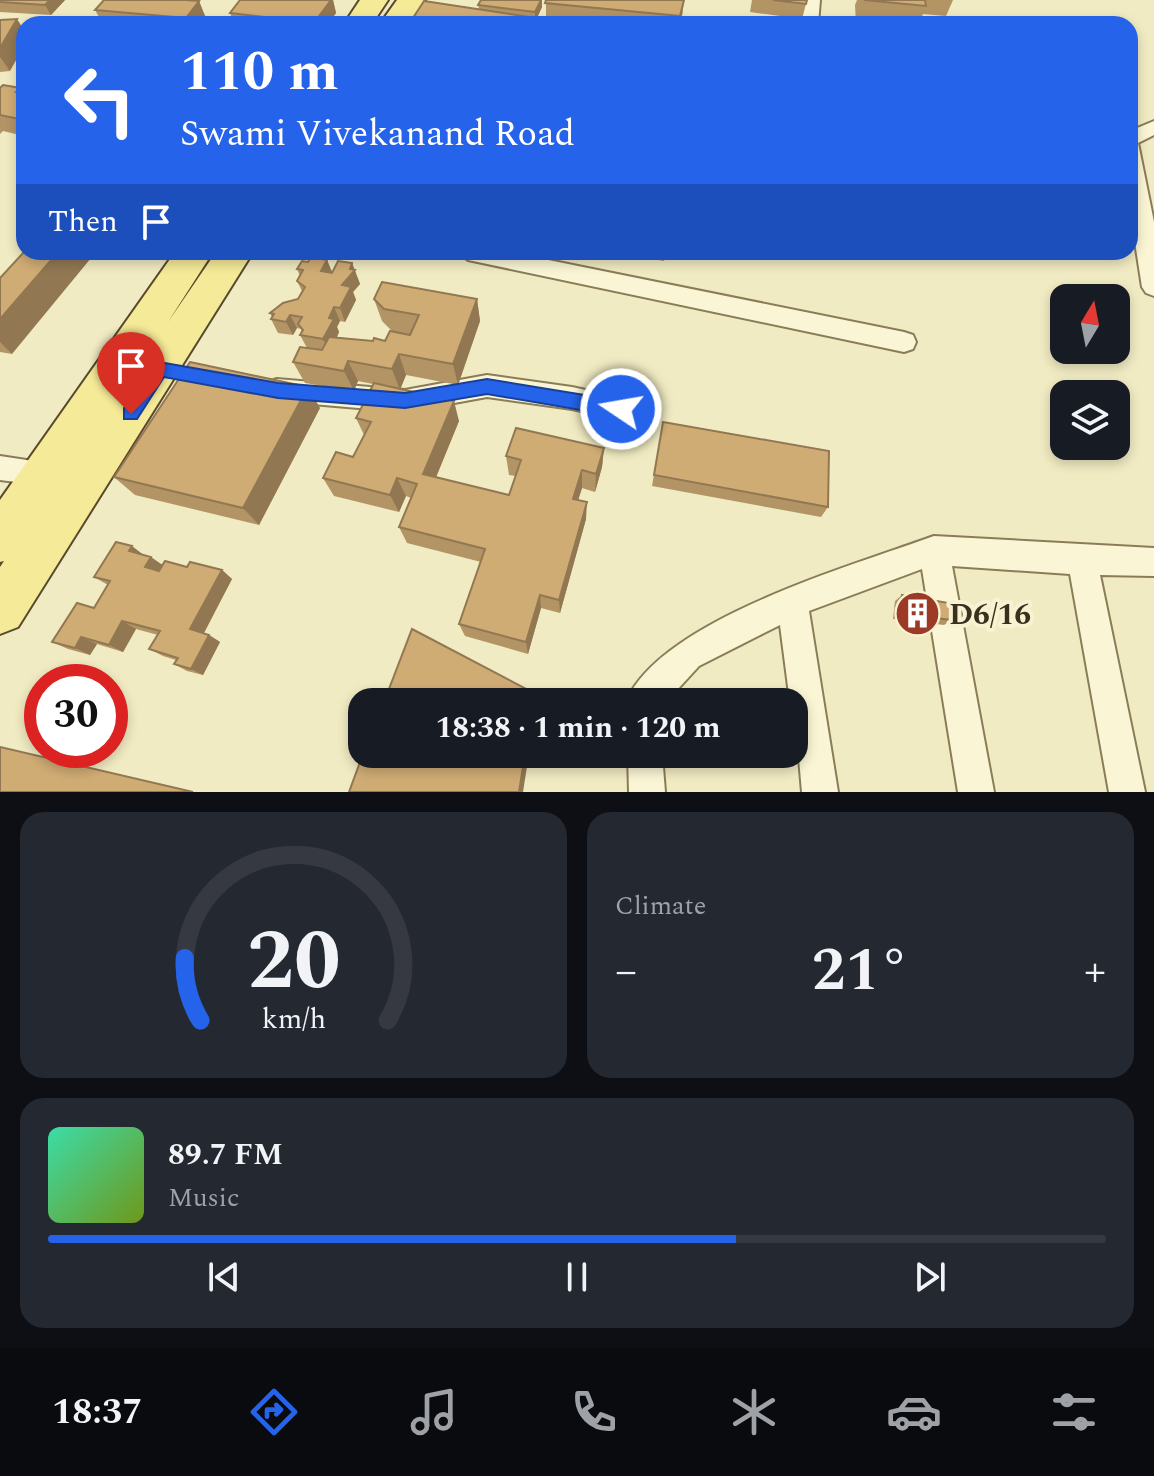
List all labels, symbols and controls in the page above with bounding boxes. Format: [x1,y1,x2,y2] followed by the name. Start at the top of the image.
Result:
[180,30,339,115] text: 110 m
[48,48,152,152] icon: left
[180,107,575,162] text: Swami Vivekanand Road
[48,199,118,245] text: Then
[134,200,178,244] icon: arrive
[1050,284,1130,364] north arrow
[1050,284,1130,460] map controls
[97,332,165,414] pin
[109,344,153,388] icon: arrive
[579,367,663,451] position arrow
[1050,380,1130,460] button: layers
[894,590,942,638] building icon: D6/16
[949,592,1031,638] place label: D6/16
[24,664,128,768] speed limit sign: 30
[435,705,721,751] text: 18:38 · 1 min · 120 m
[615,886,706,926] text: Climate
[247,899,340,1026] text: 20
[812,925,909,1017] text: 21°
[615,938,637,1005] text: −
[1084,938,1106,1005] text: +
[261,998,326,1041] text: km/h
[168,1132,283,1178] text: 89.7 FM
[168,1178,239,1218] text: Music
[202,1255,246,1299] icon: previous
[555,1255,599,1299] icon: pause
[908,1255,952,1299] icon: next
[246,1384,302,1440] icon: directions
[406,1384,462,1440] icon: music
[566,1384,622,1440] icon: phone
[726,1384,782,1440] icon: climate
[886,1384,942,1440] icon: car
[1046,1384,1102,1440] icon: filters
[52,1385,142,1440] text: 18:37

